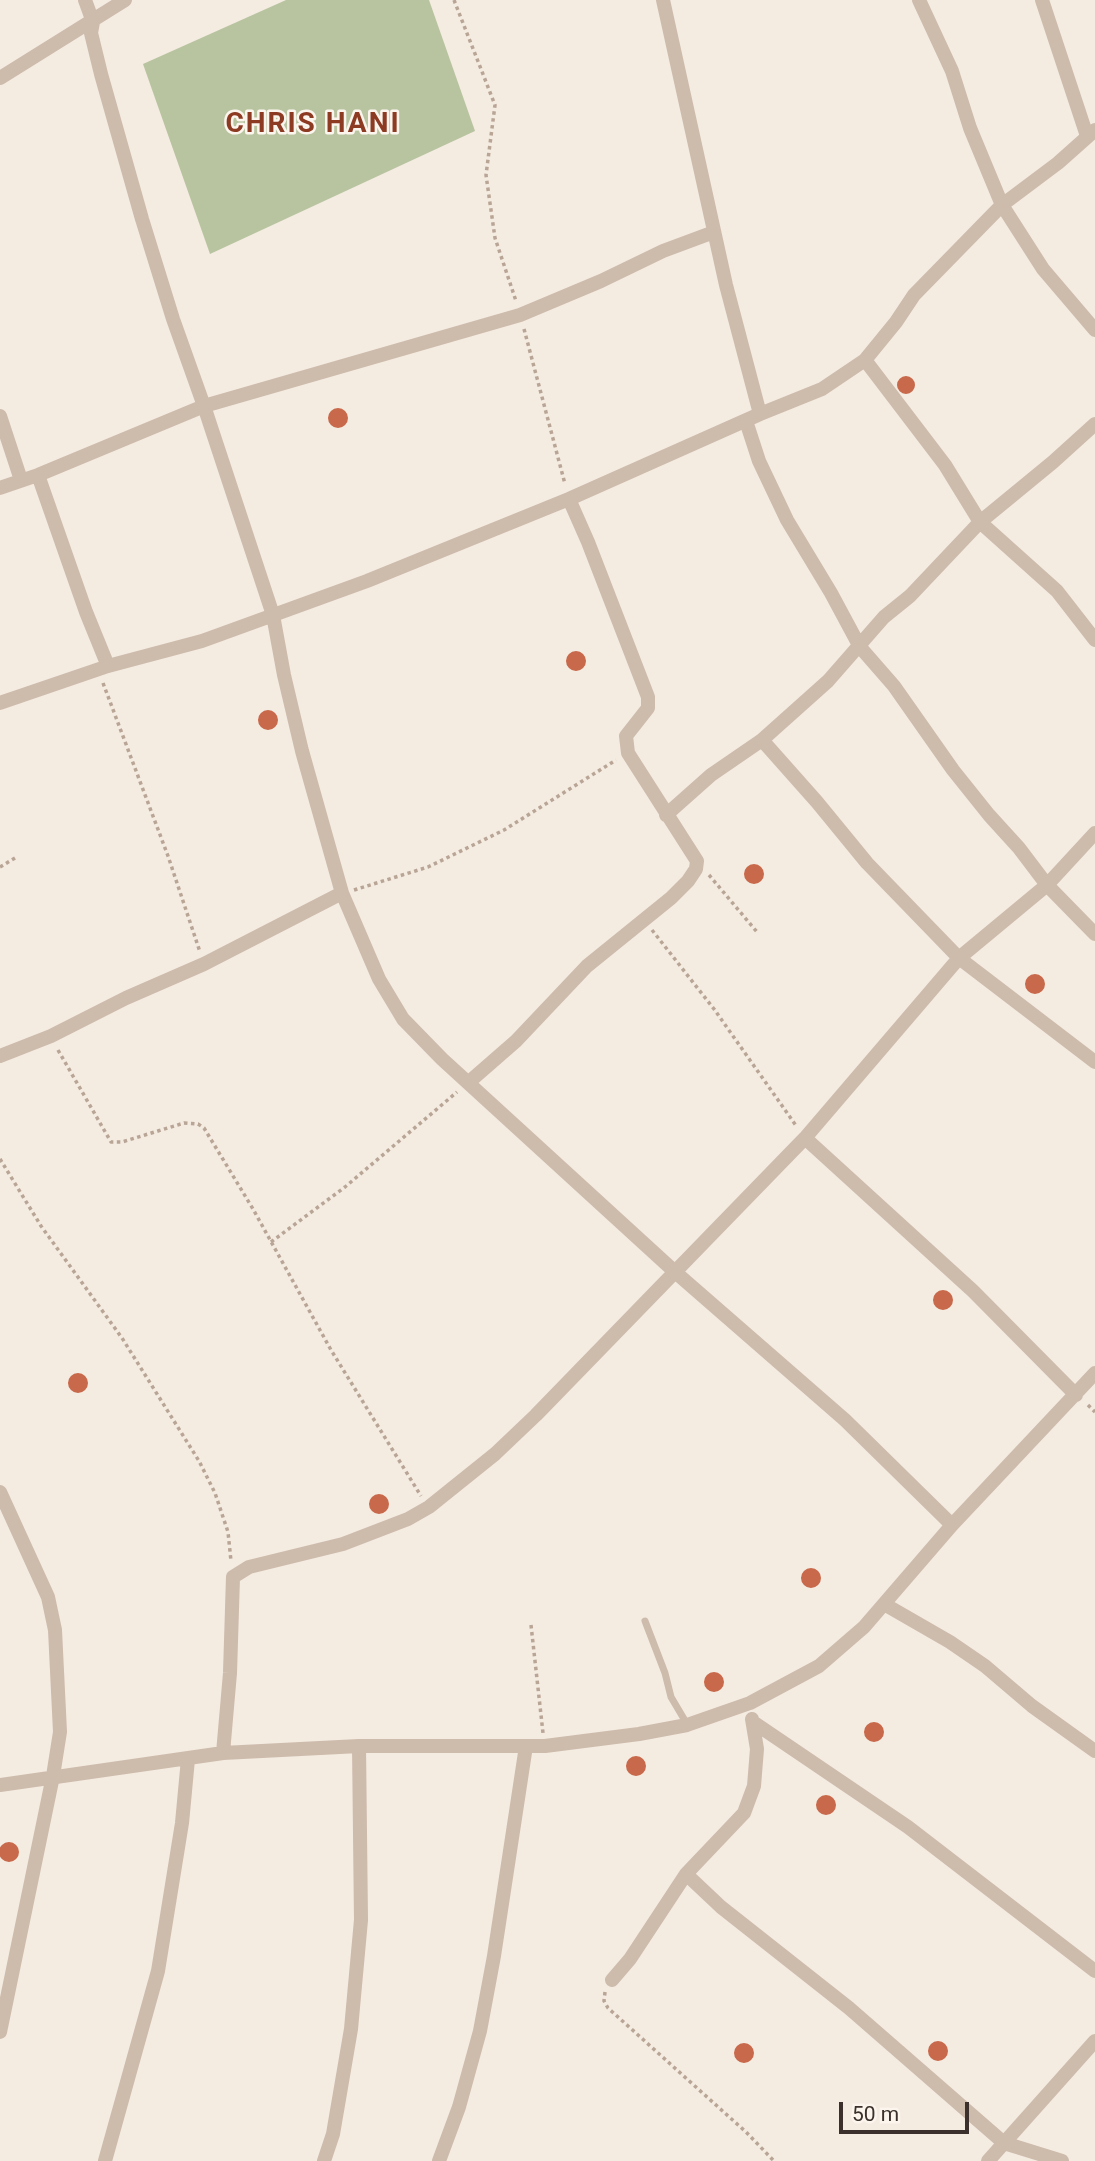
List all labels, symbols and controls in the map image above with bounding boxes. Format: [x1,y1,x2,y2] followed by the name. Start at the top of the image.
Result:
[227,108,399,142] district label: CHRIS HANI
[843,2088,972,2132] scale bar
[852,2102,899,2126] text: 50 m

